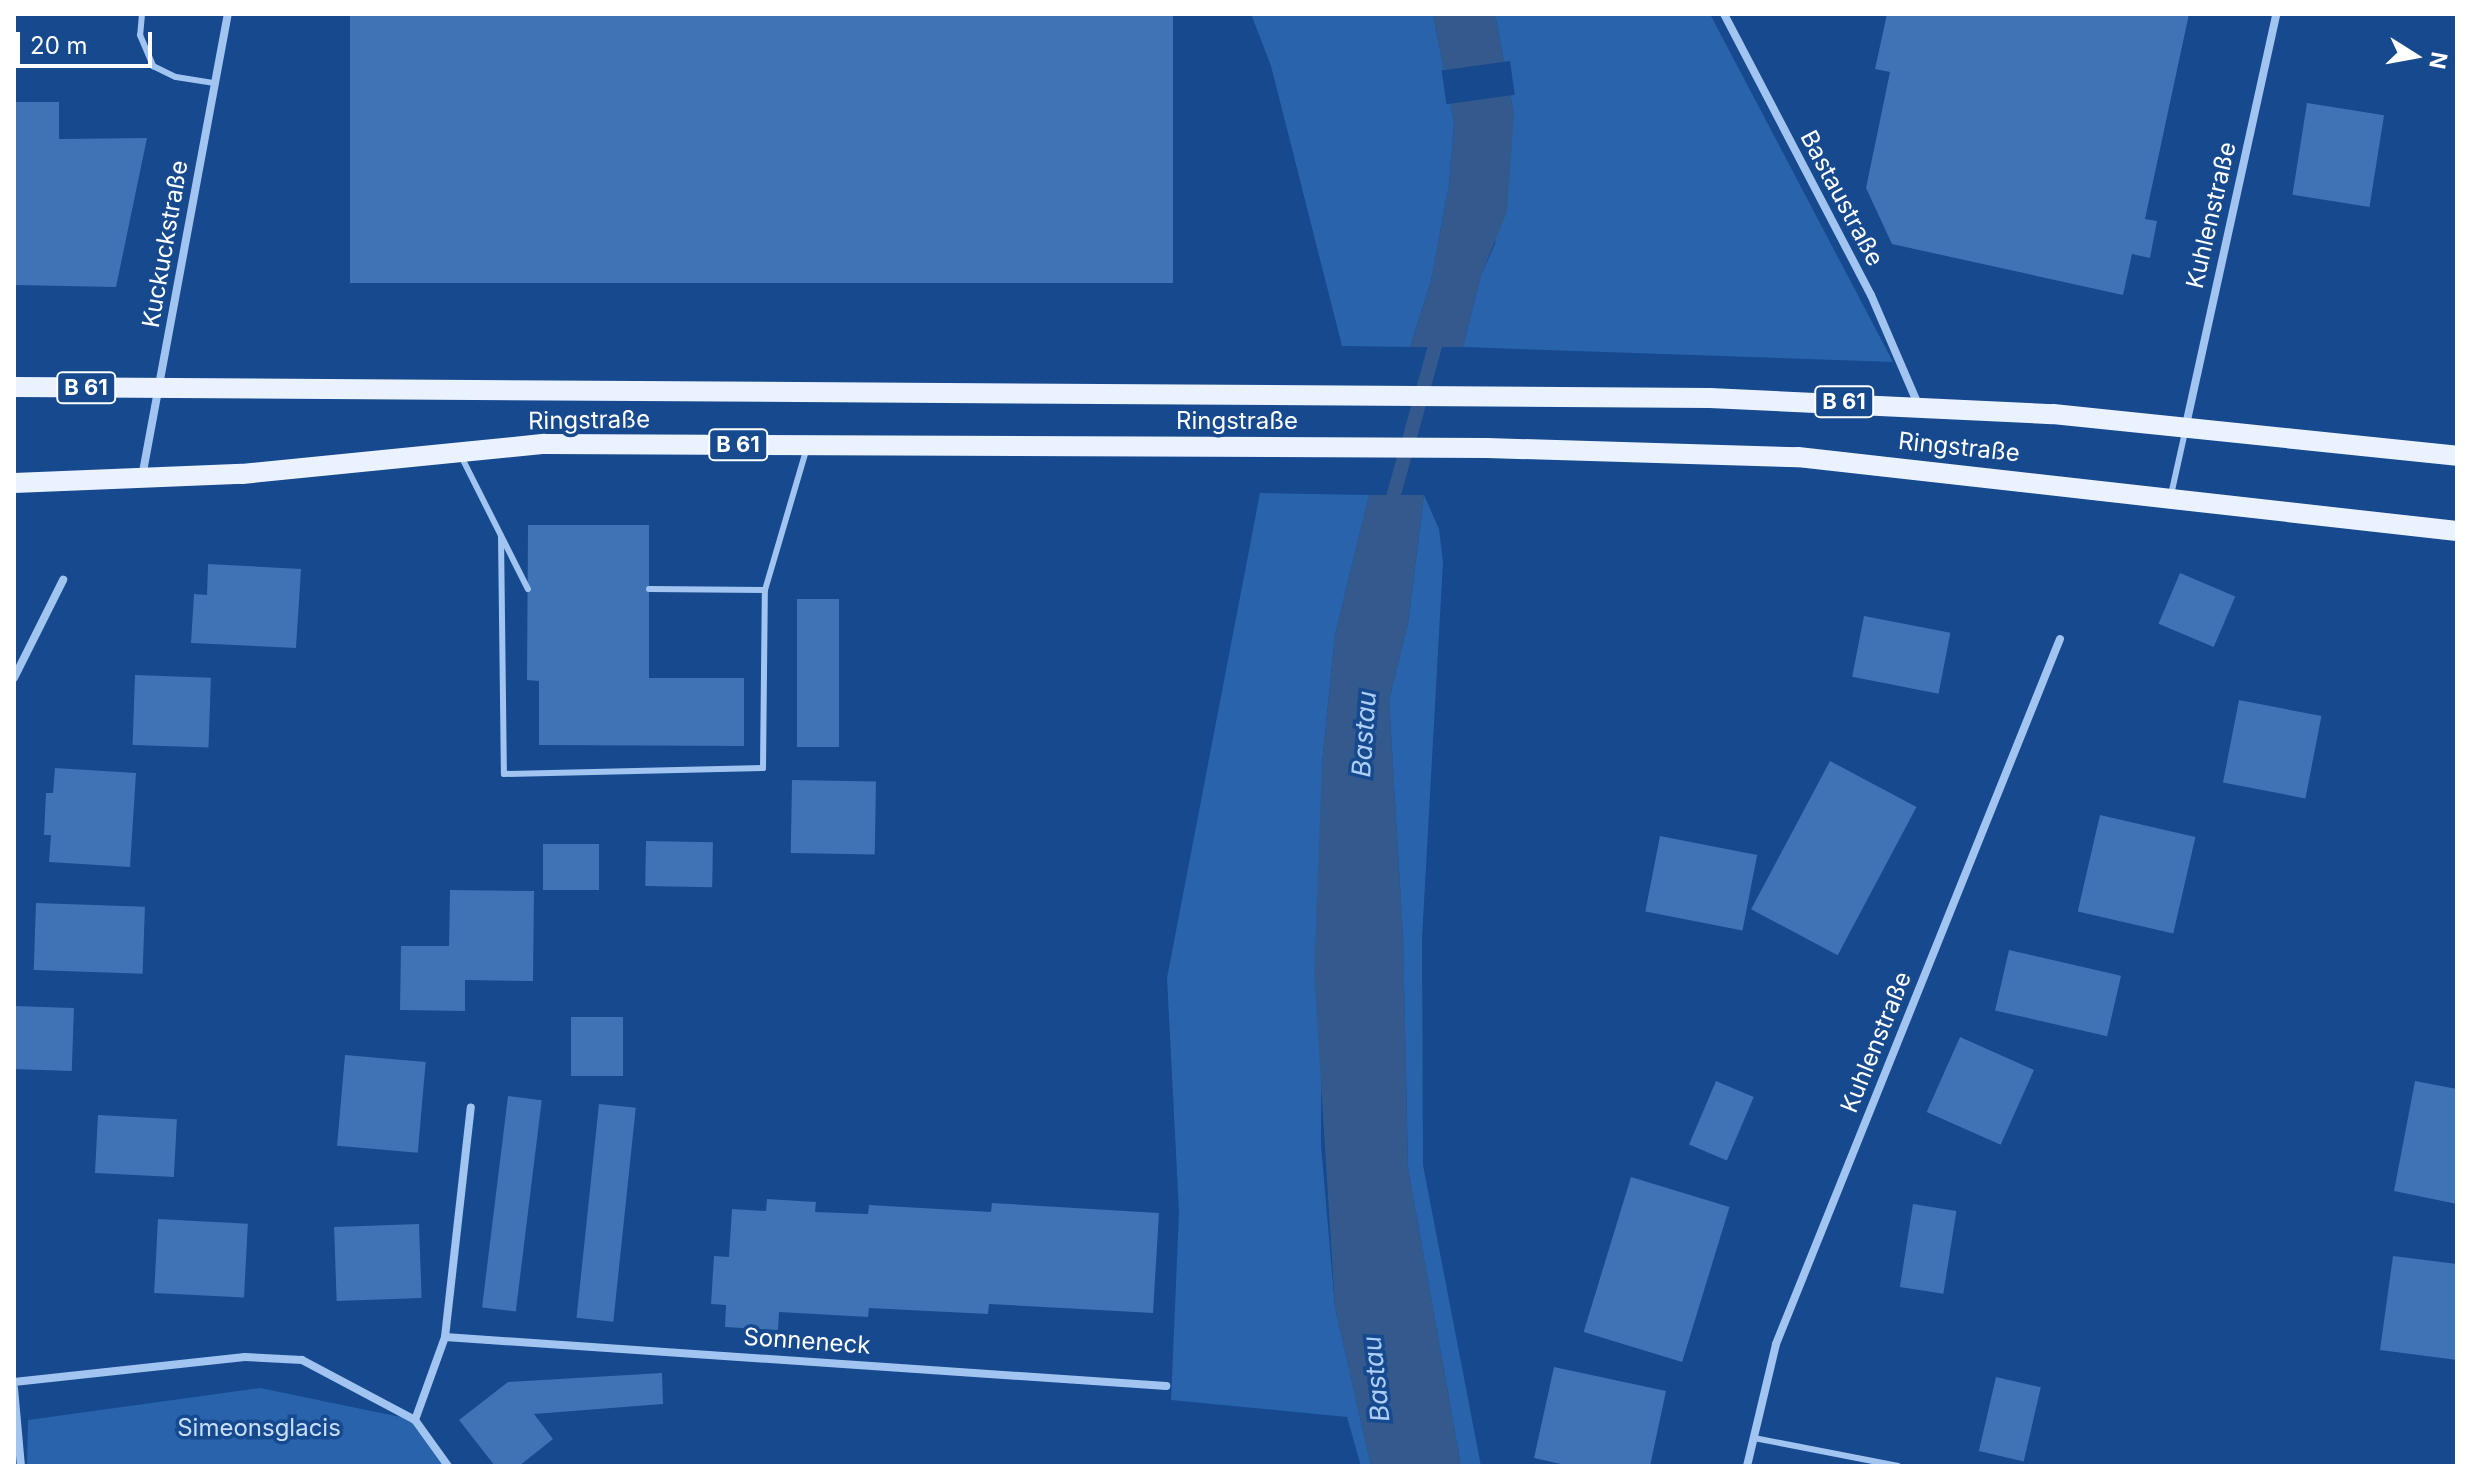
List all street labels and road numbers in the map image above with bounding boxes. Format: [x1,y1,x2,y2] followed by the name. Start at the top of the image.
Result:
[1794,125,1890,271] street label: Bastaustraße
[2180,139,2242,291] street label: Kuhlenstraße
[136,158,194,330] street label: Kuckuckstraße
[56,370,116,406] road number: B 61
[1814,384,1874,420] road number: B 61
[528,405,650,435] street label: Ringstraße
[1176,407,1298,435] street label: Ringstraße
[1897,426,2021,468] street label: Ringstraße
[708,427,768,463] road number: B 61
[1835,967,1917,1117] street label: Kuhlenstraße
[743,1322,871,1360] street label: Sonneneck

